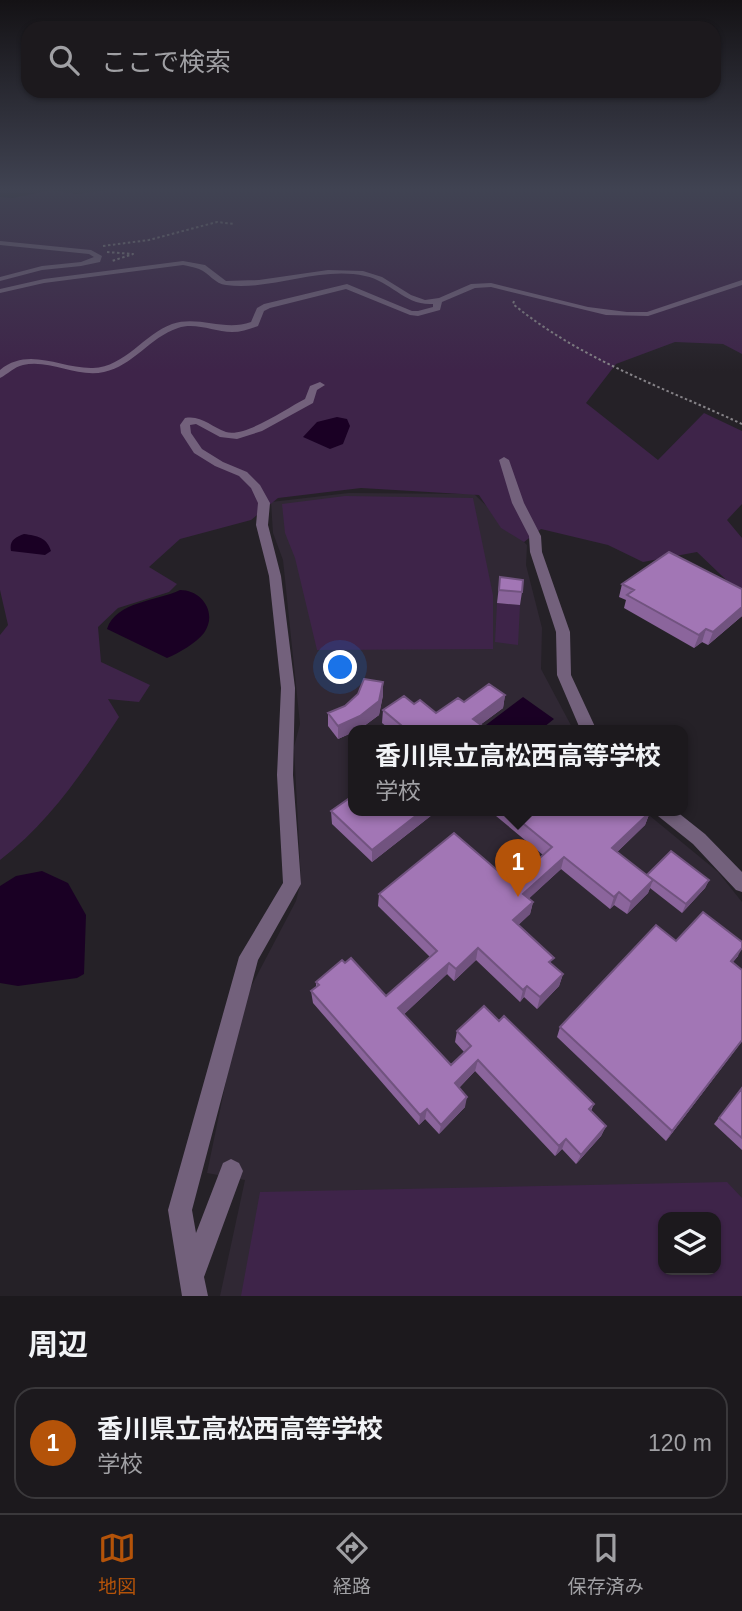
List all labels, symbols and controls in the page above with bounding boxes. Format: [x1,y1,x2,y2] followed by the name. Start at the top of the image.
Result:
[21,21,721,98] search box
[45,41,83,79] icon: search
[101,47,231,77] text: ここで検索
[323,650,357,684] your location
[348,725,688,816] popup
[375,741,661,771] text: 香川県立高松西高等学校
[375,778,421,804] text: 学校
[495,839,541,897] pin: 1
[658,1212,721,1275] map controls
[658,1212,721,1275] button: layers
[28,1328,88,1361] text: 周辺
[97,1414,383,1444] text: 香川県立高松西高等学校
[47,1430,59,1456] text: 1
[648,1430,712,1456] text: 120 m
[97,1451,143,1477] text: 学校
[98,1529,136,1598] tab: 地図
[333,1529,371,1598] tab: 経路
[568,1529,644,1598] tab: 保存済み

